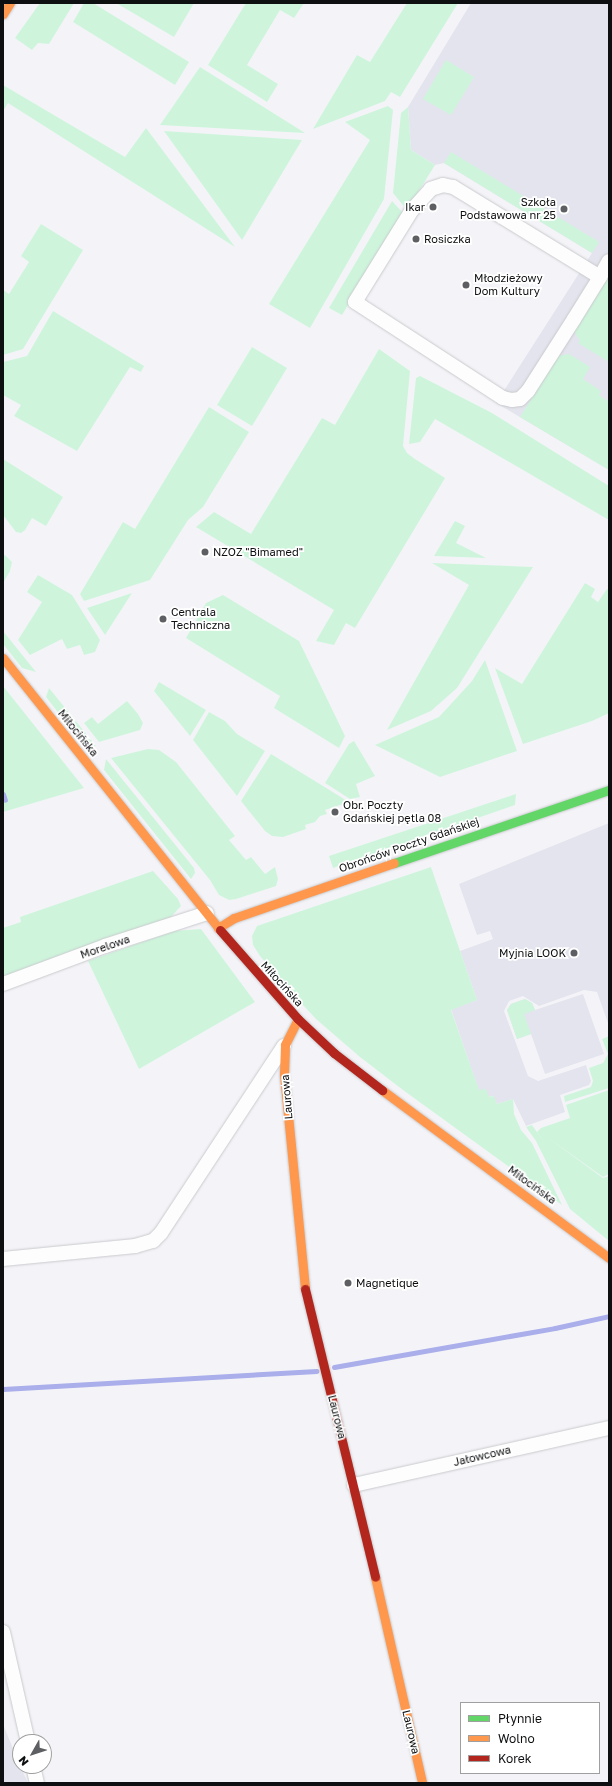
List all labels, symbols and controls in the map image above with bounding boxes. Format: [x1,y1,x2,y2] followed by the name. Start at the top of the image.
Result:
[460,196,556,222] place label: Szkoła Podstawowa nr 25
[405,200,425,214] place label: Ikar
[428,202,438,212] marker: Ikar
[559,204,569,214] marker: Szkoła Podstawowa nr 25
[424,232,471,246] place label: Rosiczka
[411,234,421,244] marker: Rosiczka
[474,272,543,298] place label: Młodzieżowy Dom Kultury
[461,280,471,290] marker: Młodzieżowy Dom Kultury
[213,545,303,559] place label: NZOZ "Bimamed"
[200,547,210,557] marker: NZOZ "Bimamed"
[171,606,230,632] place label: Centrala Techniczna
[158,614,168,624] marker: Centrala Techniczna
[55,707,101,759] street label: Miłocińska
[343,799,441,825] place label: Obr. Poczty Gdańskiej pętla 08
[330,807,340,817] marker: Obr. Poczty Gdańskiej pętla 08
[337,815,481,875] street label: Obrońców Poczty Gdańskiej
[79,932,131,962] street label: Morelowa
[499,946,566,960] place label: Myjnia LOOK
[569,948,579,958] marker: Myjnia LOOK
[258,959,306,1009] street label: Miłocińska
[278,1074,296,1120] street label: Laurowa
[505,1163,559,1207] street label: Miłocińska
[356,1276,419,1290] place label: Magnetique
[343,1278,353,1288] marker: Magnetique
[325,1394,349,1440] street label: Laurowa
[452,1443,512,1469] street label: Jałowcowa
[460,1702,600,1774] legend
[400,1709,422,1755] street label: Laurowa
[498,1711,542,1726] text: Płynnie
[498,1731,535,1746] text: Wolno
[12,1734,52,1774] north arrow
[498,1751,532,1766] text: Korek
[15,1754,31,1769] text: N

